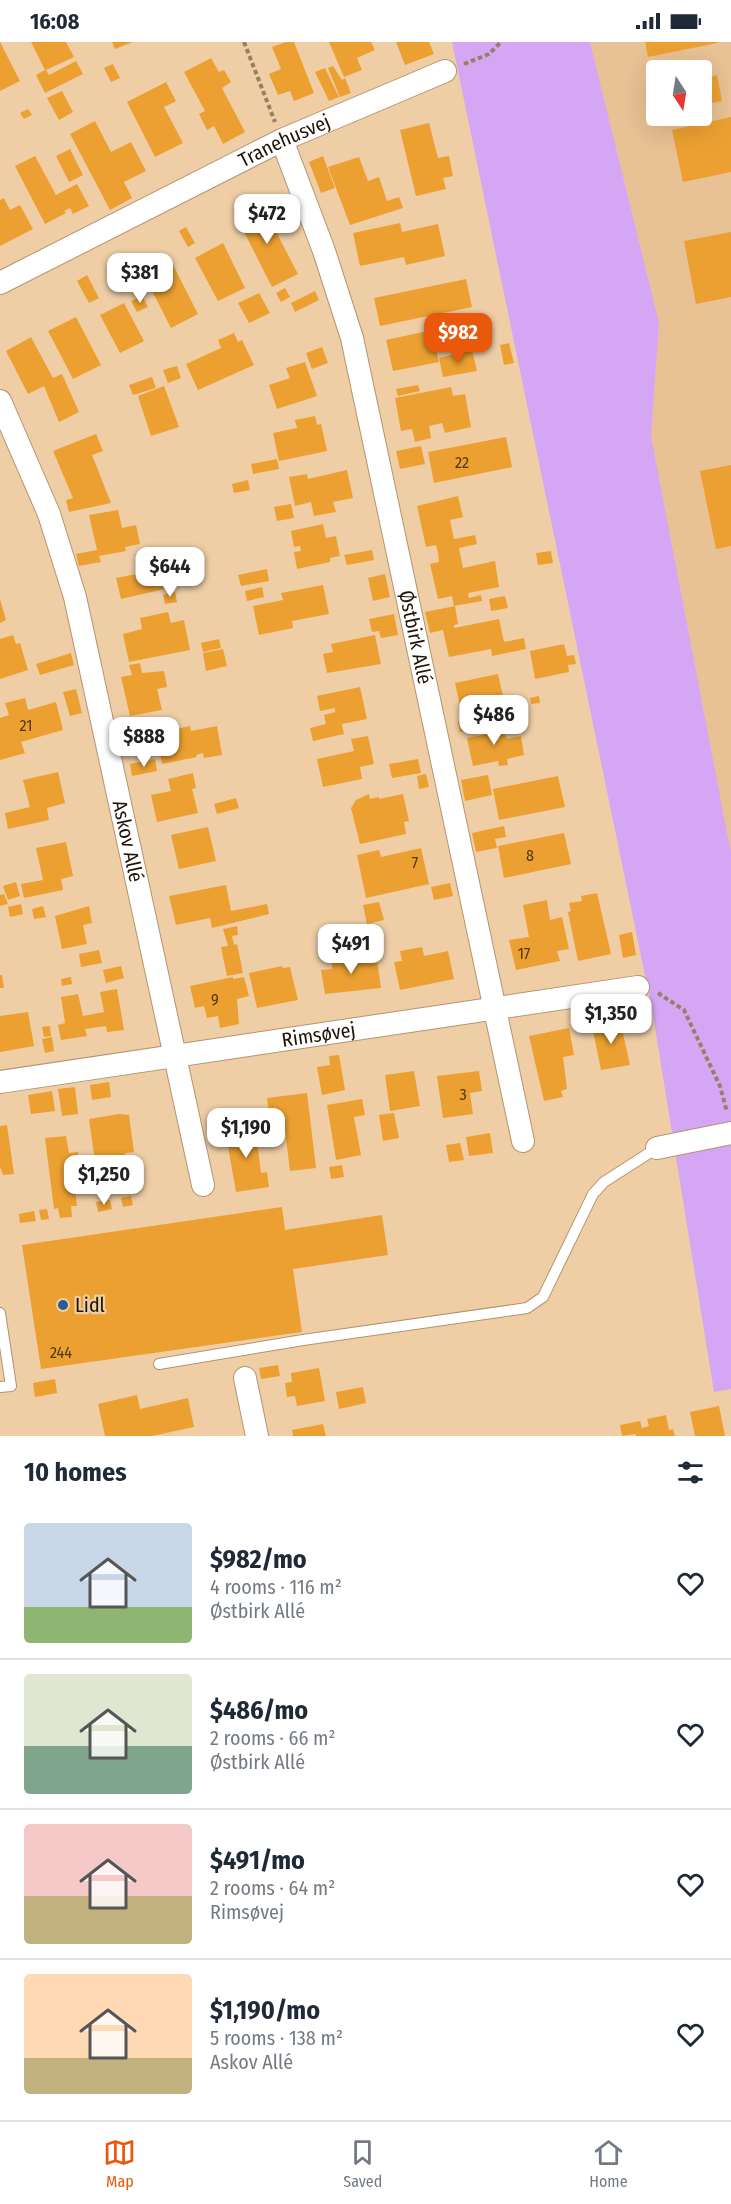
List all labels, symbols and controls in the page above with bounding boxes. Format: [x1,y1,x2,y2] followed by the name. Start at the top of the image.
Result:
[30,8,79,35] text: 16:08
[646,60,712,126] north arrow
[646,60,712,126] map controls
[234,109,334,172] street label: Tranehusvej
[231,194,303,245] pin: $472
[248,201,286,225] text: $472
[104,253,176,304] pin: $381
[121,260,159,284] text: $381
[422,313,494,364] pin: $982
[438,320,478,344] text: $982
[455,453,469,472] house number: 22
[134,547,206,598] pin: $644
[150,554,190,578] text: $644
[394,588,437,686] street label: Østbirk Allé
[458,695,530,746] pin: $486
[473,702,515,726] text: $486
[20,716,32,735] house number: 21
[108,717,180,768] pin: $888
[123,724,165,748] text: $888
[108,798,149,884] street label: Askov Allé
[526,846,534,865] house number: 8
[412,853,419,872] house number: 7
[315,924,387,975] pin: $491
[332,931,370,955] text: $491
[518,944,531,963] house number: 17
[211,990,219,1009] house number: 9
[562,994,660,1045] pin: $1,350
[585,1001,637,1025] text: $1,350
[280,1017,357,1052] street label: Rimsøvej
[459,1085,467,1104] house number: 3
[197,1108,295,1159] pin: $1,190
[221,1115,271,1139] text: $1,190
[55,1155,153,1206] pin: $1,250
[78,1162,130,1186] text: $1,250
[75,1293,105,1317] place label: Lidl
[56,1298,70,1312] marker: Lidl
[50,1343,72,1362] house number: 244
[674,1456,707,1489] icon: filters
[24,1457,127,1488] text: 10 homes
[210,1544,307,1575] text: $982/mo
[72,1547,144,1619] icon: home
[674,1567,707,1600] icon: heart
[210,1575,342,1599] text: 4 rooms · 116 m²
[210,1599,305,1623] text: Østbirk Allé
[210,1695,308,1726] text: $486/mo
[72,1698,144,1770] icon: home
[674,1718,707,1751] icon: heart
[210,1726,336,1750] text: 2 rooms · 66 m²
[210,1750,305,1774] text: Østbirk Allé
[210,1845,305,1876] text: $491/mo
[72,1848,144,1920] icon: home
[674,1868,707,1901] icon: heart
[210,1876,335,1900] text: 2 rooms · 64 m²
[210,1900,284,1924] text: Rimsøvej
[210,1995,320,2026] text: $1,190/mo
[72,1998,144,2070] icon: home
[674,2018,707,2051] icon: heart
[210,2026,343,2050] text: 5 rooms · 138 m²
[210,2050,293,2074] text: Askov Allé
[103,2136,136,2191] tab: Map
[343,2136,382,2191] tab: Saved
[589,2136,628,2191] tab: Home

